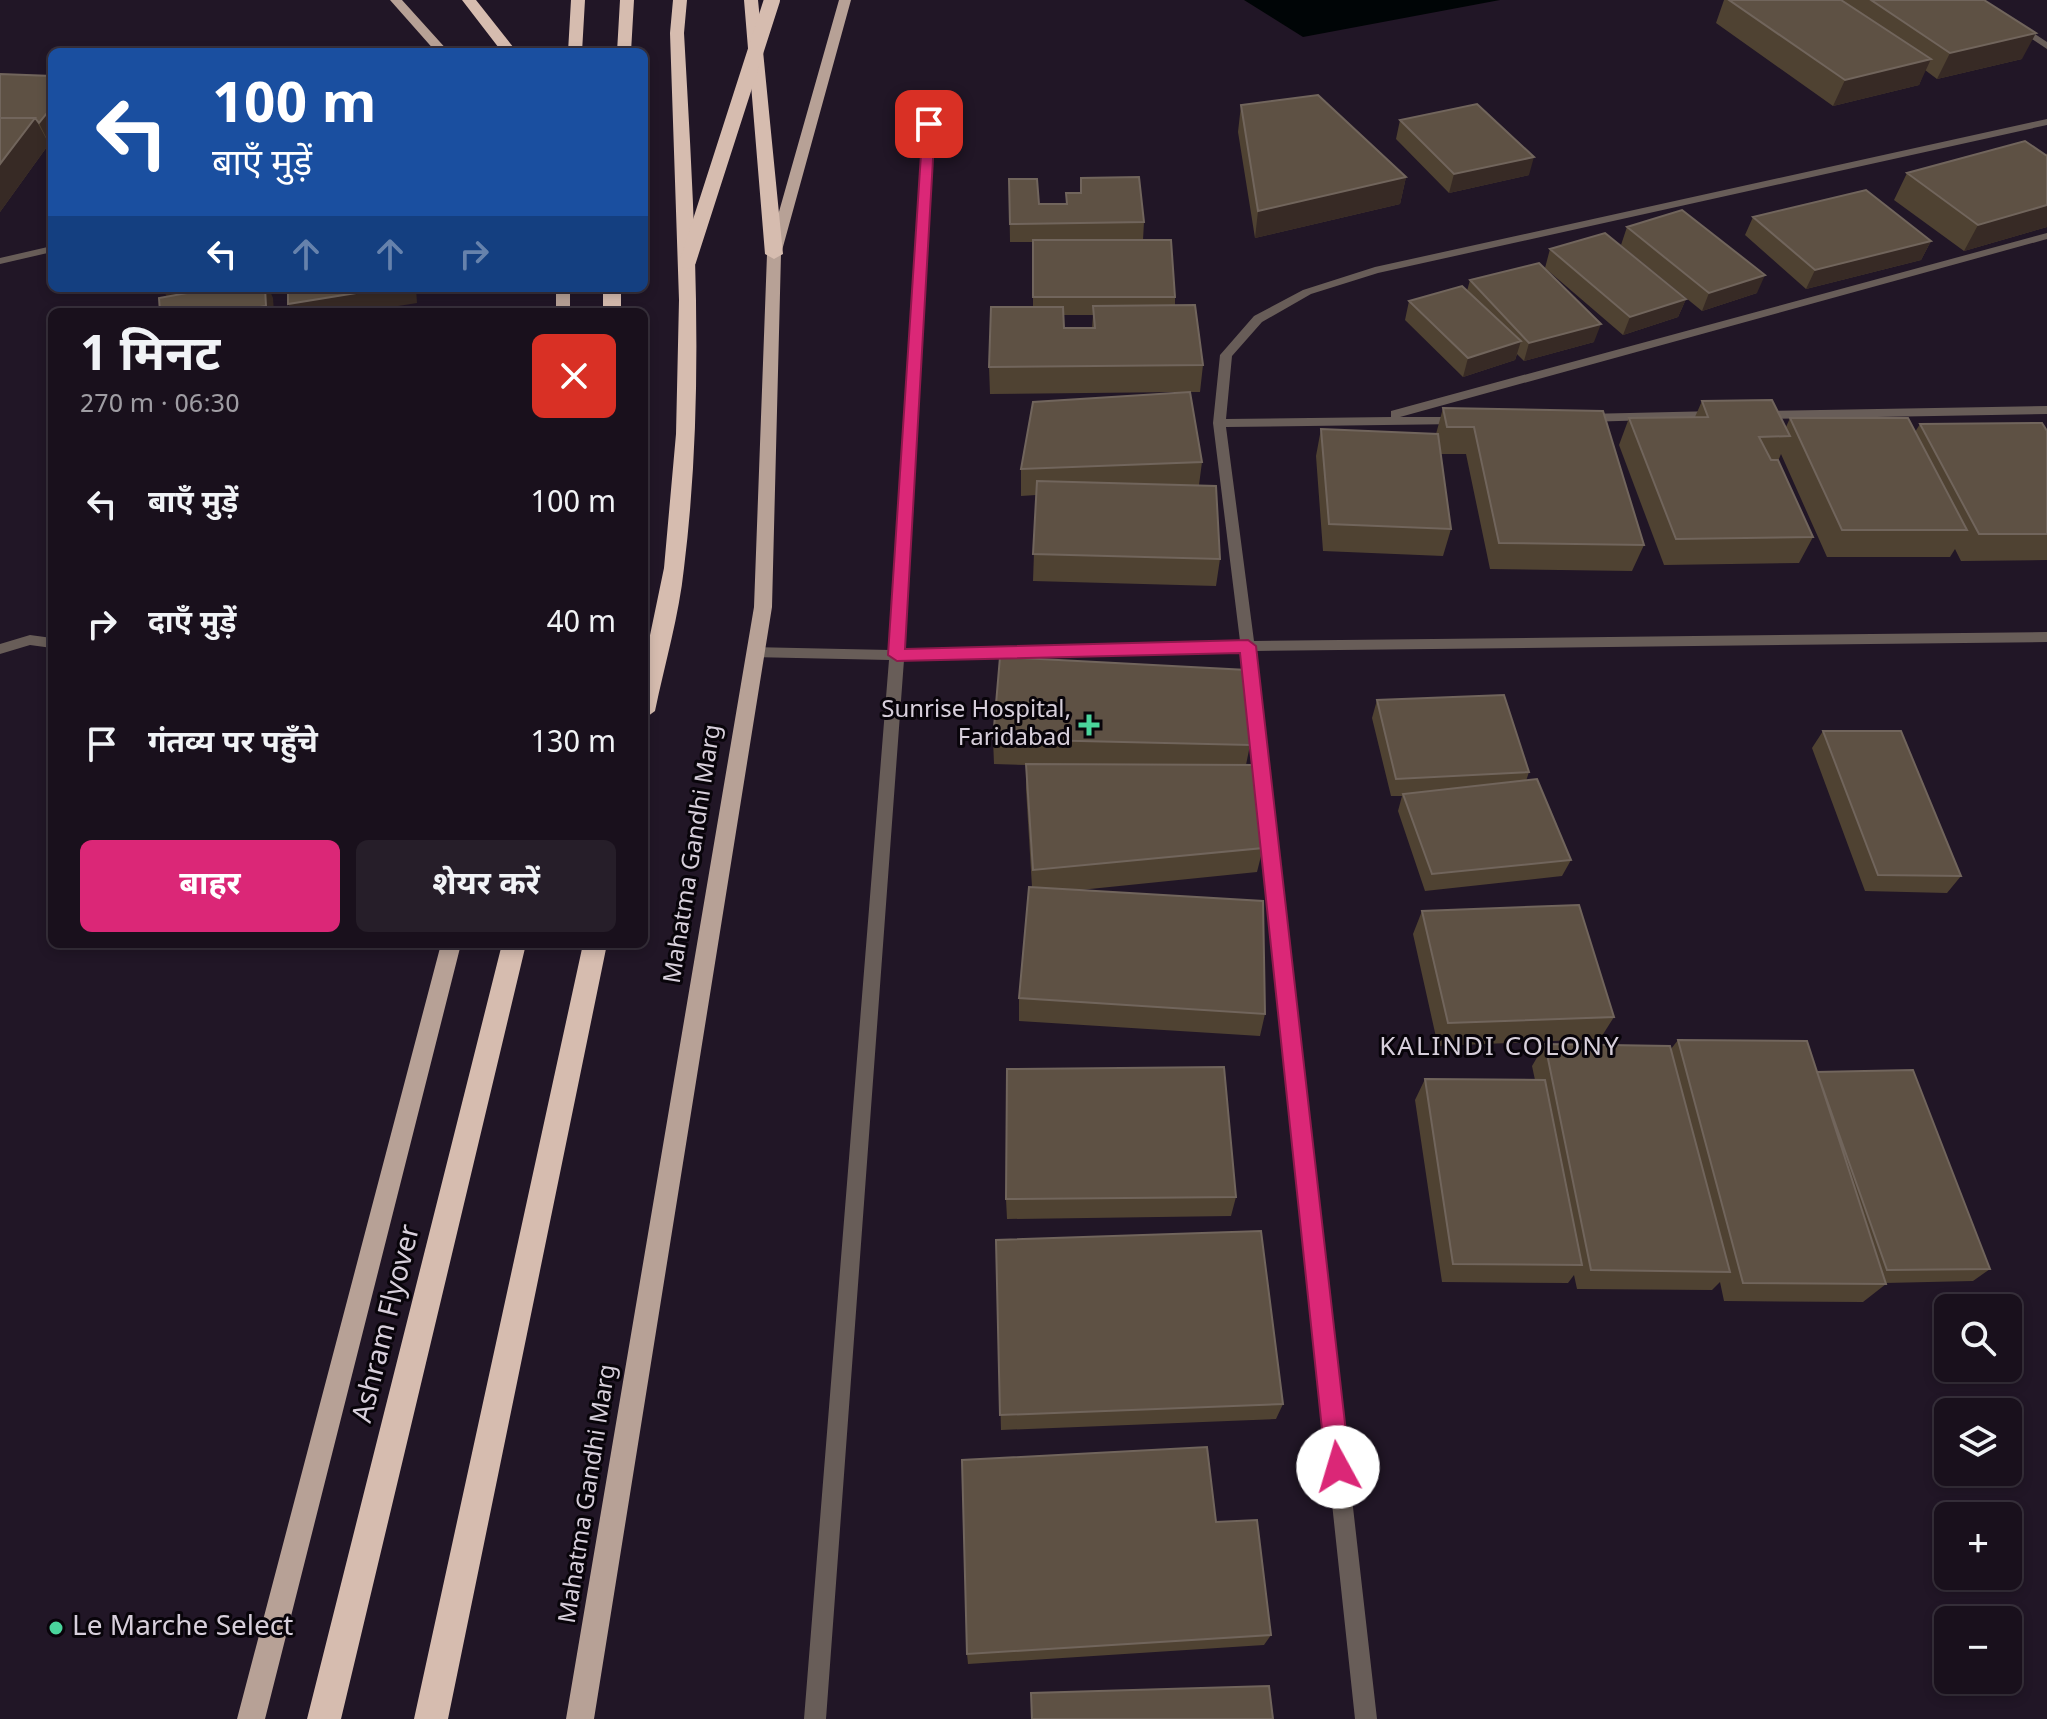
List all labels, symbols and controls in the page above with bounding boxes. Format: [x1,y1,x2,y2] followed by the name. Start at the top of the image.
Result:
[212,72,376,145] text: 100 m
[80,80,184,184] icon: left
[895,90,963,158] pin
[907,102,951,146] icon: arrive
[212,143,312,190] text: बाएँ मुड़ें
[200,232,244,276] icon: left
[284,232,328,276] icon: ahead
[368,232,412,276] icon: ahead
[452,232,496,276] icon: right
[80,327,220,390] text: 1 मिनट
[532,334,616,418] button: close
[80,389,239,423] text: 270 m · 06:30
[80,482,124,526] icon: left
[148,485,238,524] text: बाएँ मुड़ें
[531,485,616,524] text: 100 m
[80,602,124,646] icon: right
[148,605,236,644] text: दाएँ मुड़ें
[547,605,616,644] text: 40 m
[881,695,1071,755] place label: Sunrise Hospital, Faridabad
[1078,714,1100,736] marker: Sunrise Hospital, Faridabad
[80,722,124,766] icon: arrive
[658,722,730,986] street label: Mahatma Gandhi Marg
[148,725,318,764] text: गंतव्य पर पहुँचे
[531,725,616,764] text: 130 m
[80,840,340,932] button: बाहर
[356,840,616,932] button: शेयर करें
[1379,1032,1621,1066] district label: KALINDI COLONY
[346,1221,430,1427] street label: Ashram Flyover
[1934,1294,2022,1694] map controls
[1934,1294,2022,1382] button: search
[553,1362,625,1626] street label: Mahatma Gandhi Marg
[1934,1398,2022,1486] button: layers
[1296,1425,1380,1509] position arrow
[1934,1502,2022,1590] button: +
[1934,1606,2022,1694] button: −
[72,1610,293,1646] place label: Le Marche Select
[47,1619,65,1637] marker: Le Marche Select

